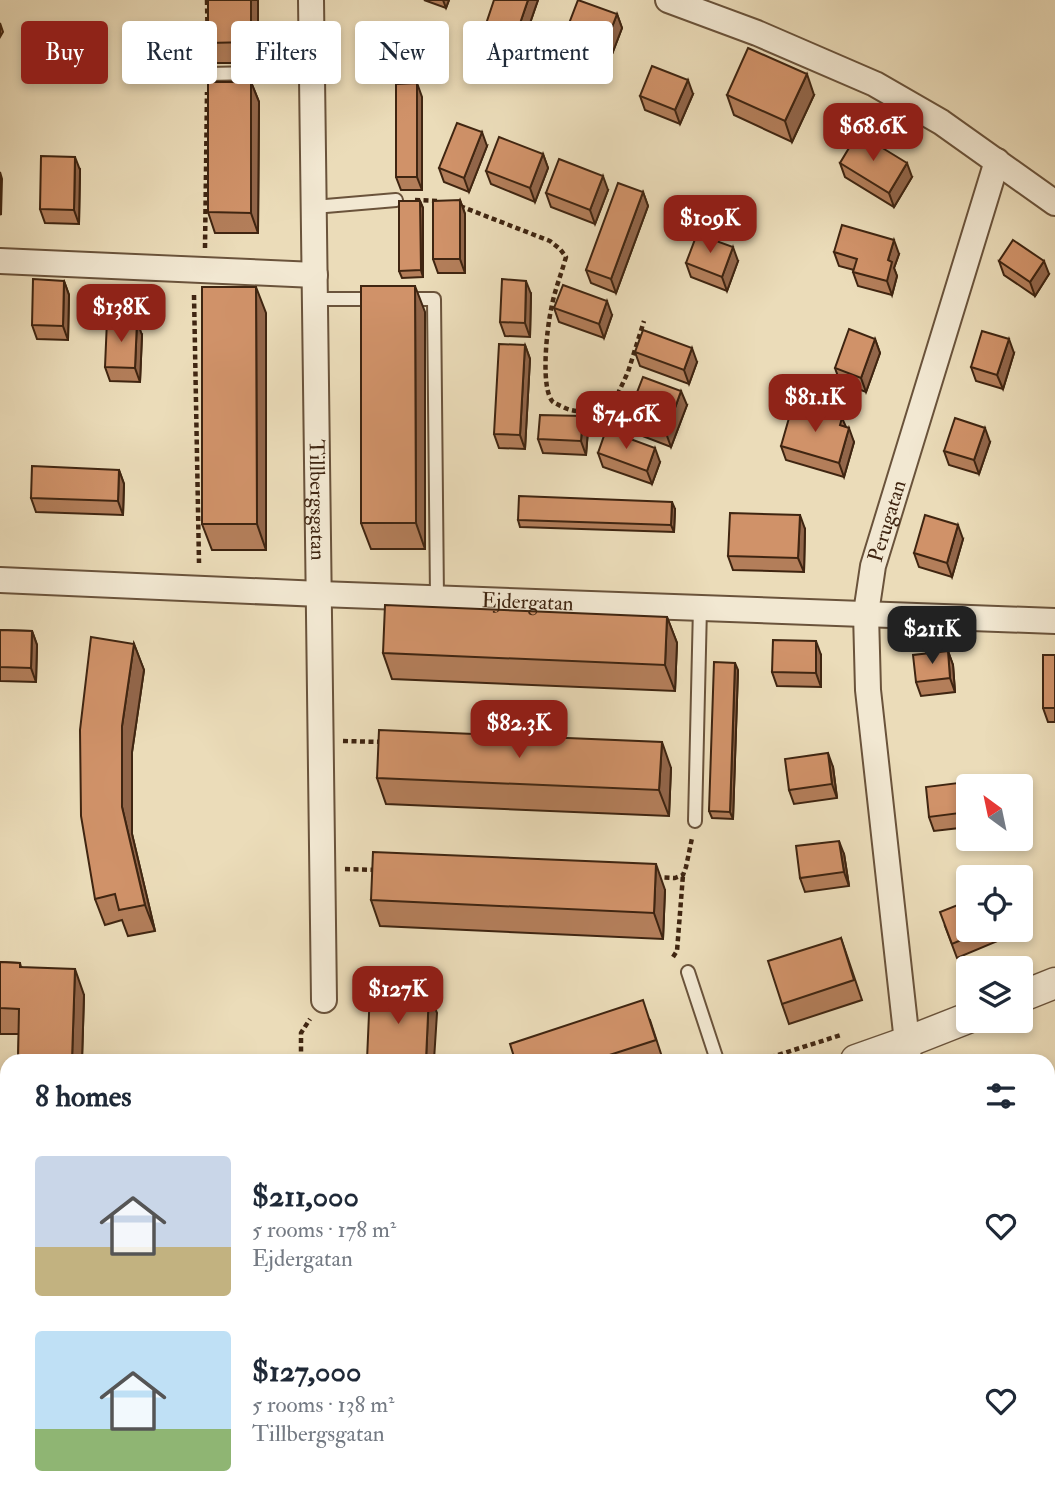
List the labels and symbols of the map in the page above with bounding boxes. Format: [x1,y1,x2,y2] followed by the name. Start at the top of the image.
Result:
[816,104,930,163] pin: $68.6K
[661,196,759,255] pin: $109K
[72,284,170,344] pin: $138K
[758,374,872,434] pin: $81.1K
[569,392,683,451] pin: $74.6K
[303,439,332,561] street label: Tillbergsgatan
[862,476,912,565] street label: Perugatan
[481,586,574,617] street label: Ejdergatan
[883,606,981,666] pin: $211K
[462,700,576,760] pin: $82.3K
[956,774,1032,850] north arrow
[349,967,447,1026] pin: $127K

